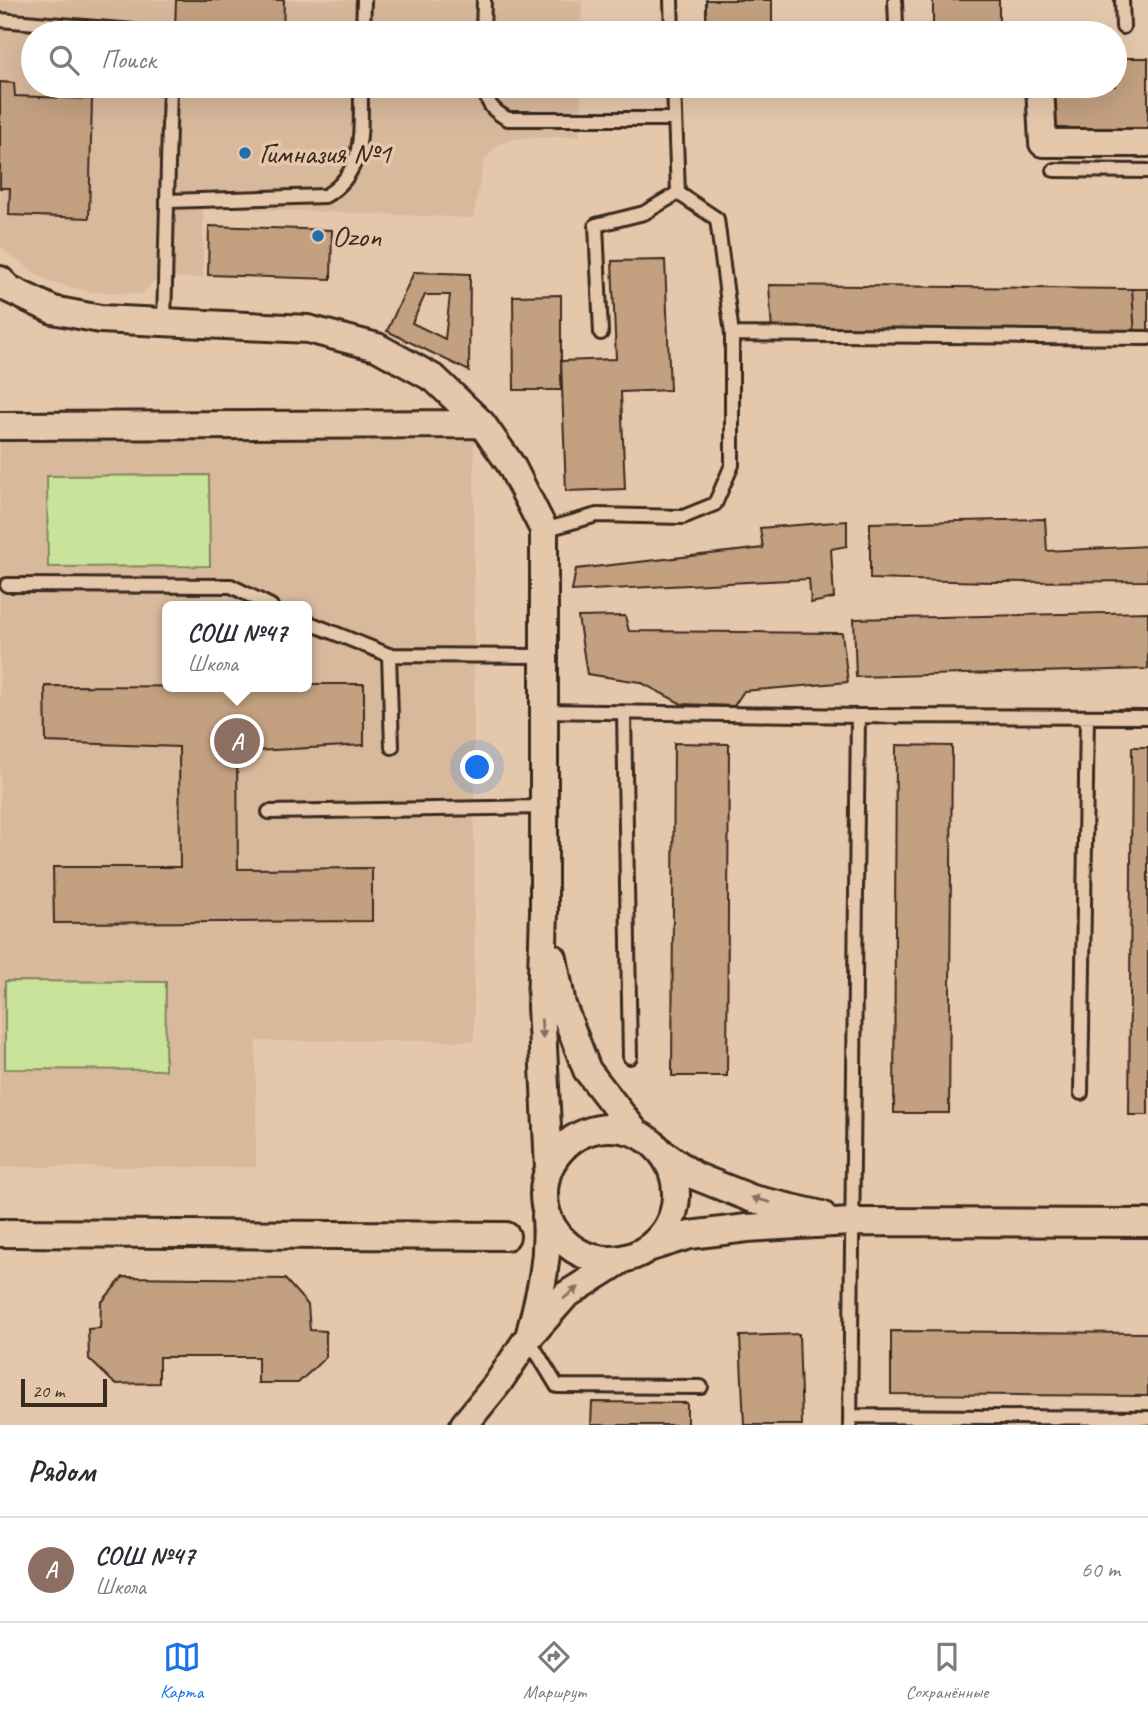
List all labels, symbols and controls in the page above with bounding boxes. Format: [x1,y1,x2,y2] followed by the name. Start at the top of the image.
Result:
[21,21,1127,98] search box
[45,41,83,79] icon: search
[101,43,156,76] text: Поиск
[259,134,393,172] place label: Гимназия №1
[237,145,253,161] marker: Гимназия №1
[332,217,382,255] place label: Ozon
[310,228,326,244] marker: Ozon
[162,601,312,692] popup
[187,616,287,649] text: СОШ №47
[187,649,238,678] text: Школа
[214,715,260,767] pin: A
[460,750,494,784] your location
[537,1018,548,1040] one-way arrow
[749,1194,771,1205] one-way arrow
[562,1286,580,1300] one-way arrow
[21,1376,107,1408] scale bar
[32,1379,64,1403] text: 20 m
[28,1452,95,1490] text: Рядом
[95,1539,195,1572] text: СОШ №47
[45,1555,57,1584] text: A
[1081,1555,1120,1584] text: 60 m
[95,1572,146,1601] text: Школа
[160,1638,203,1704] tab: Карта
[523,1638,586,1704] tab: Маршрут
[906,1638,988,1704] tab: Сохранённые

